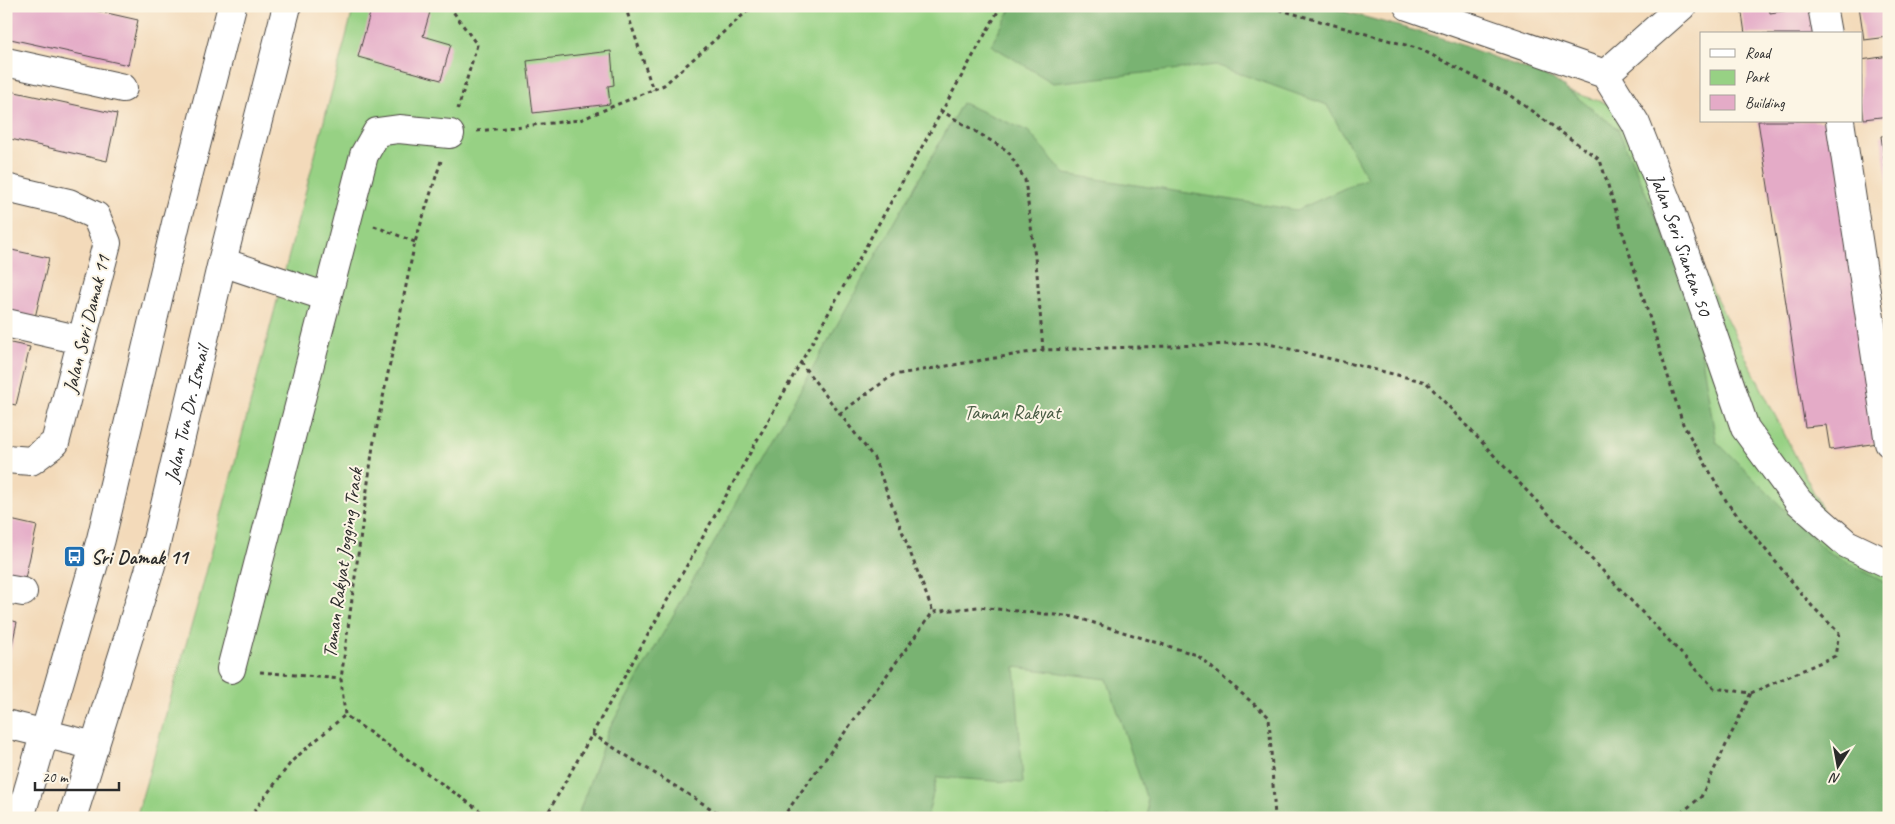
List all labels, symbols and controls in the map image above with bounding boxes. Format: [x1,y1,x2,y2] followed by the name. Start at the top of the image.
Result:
[1700,32,1862,122] legend
[1745,44,1772,63] text: Road
[1745,68,1770,87] text: Park
[1745,94,1785,113] text: Building
[1643,169,1718,321] street label: Jalan Seri Siantan 50
[57,252,116,397] street label: Jalan Seri Damak 11
[159,340,216,486] street label: Jalan Tun Dr. Ismail
[964,400,1063,425] park label: Taman Rakyat
[317,465,368,659] street label: Taman Rakyat Jogging Track
[63,545,87,569] bus stop icon: Sri Damak 11
[91,545,190,570] place label: Sri Damak 11
[1812,742,1862,792] north arrow
[35,759,119,791] scale bar
[42,768,69,787] text: 20 m
[1827,769,1841,787] text: N

